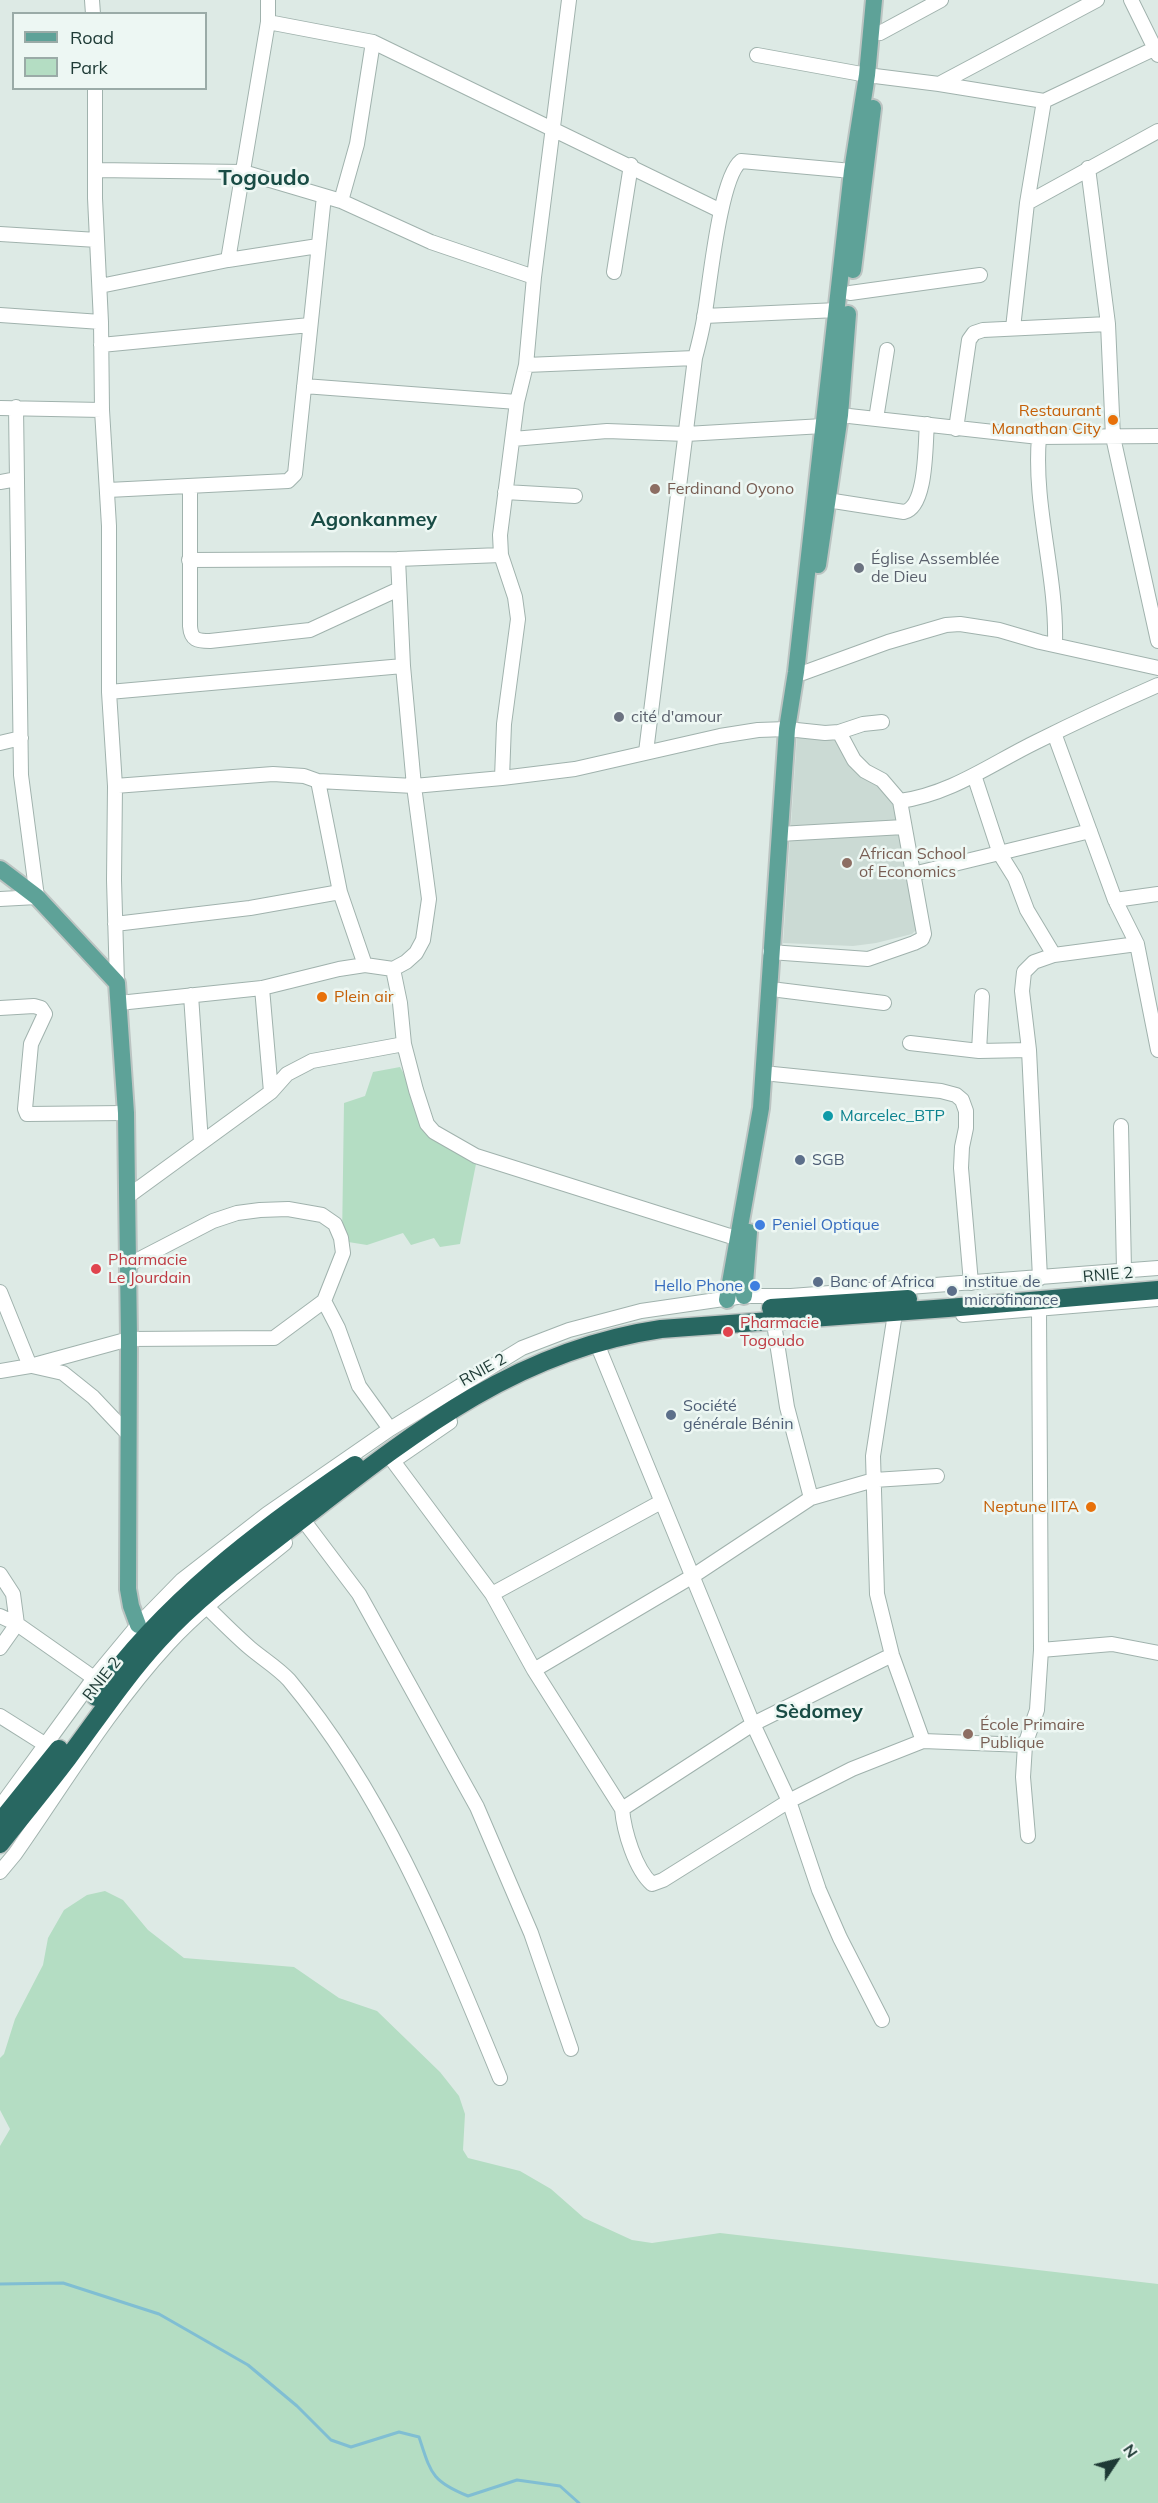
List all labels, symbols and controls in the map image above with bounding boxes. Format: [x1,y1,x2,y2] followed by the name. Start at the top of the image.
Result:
[12,12,207,90] legend
[70,26,114,49] text: Road
[70,56,108,79] text: Park
[218,165,310,191] district label: Togoudo
[992,401,1101,439] place label: Restaurant Manathan City
[1106,413,1120,427] marker: Restaurant Manathan City
[667,479,794,499] place label: Ferdinand Oyono
[648,482,662,496] marker: Ferdinand Oyono
[311,508,437,532] district label: Agonkanmey
[871,549,1000,587] place label: Église Assemblée de Dieu
[852,561,866,575] marker: Église Assemblée de Dieu
[631,707,722,727] place label: cité d'amour
[612,710,626,724] marker: cité d'amour
[859,844,966,882] place label: African School of Economics
[840,856,854,870] marker: African School of Economics
[334,987,394,1007] place label: Plein air
[315,990,329,1004] marker: Plein air
[840,1106,945,1126] place label: Marcelec_BTP
[821,1109,835,1123] marker: Marcelec_BTP
[812,1150,845,1170] place label: SGB
[793,1153,807,1167] marker: SGB
[772,1215,879,1235] place label: Peniel Optique
[753,1218,767,1232] marker: Peniel Optique
[108,1250,191,1288] place label: Pharmacie Le Jourdain
[89,1262,103,1276] marker: Pharmacie Le Jourdain
[1082,1263,1134,1287] street label: RNIE 2
[830,1272,935,1292] place label: Banc of Africa
[964,1272,1059,1310] place label: institue de microfinance
[811,1275,825,1289] marker: Banc of Africa
[654,1276,743,1296] place label: Hello Phone
[748,1279,762,1293] marker: Hello Phone
[945,1284,959,1298] marker: institue de microfinance
[740,1313,819,1351] place label: Pharmacie Togoudo
[721,1325,735,1339] marker: Pharmacie Togoudo
[456,1349,510,1391] street label: RNIE 2
[683,1396,794,1434] place label: Société générale Bénin
[664,1408,678,1422] marker: Société générale Bénin
[983,1497,1079,1517] place label: Neptune IITA
[1084,1500,1098,1514] marker: Neptune IITA
[79,1653,125,1705] street label: RNIE 2
[775,1700,863,1724] district label: Sèdomey
[980,1715,1085,1753] place label: École Primaire Publique
[961,1727,975,1741] marker: École Primaire Publique
[1086,2431,1146,2491] north arrow
[1119,2440,1142,2461] text: N

